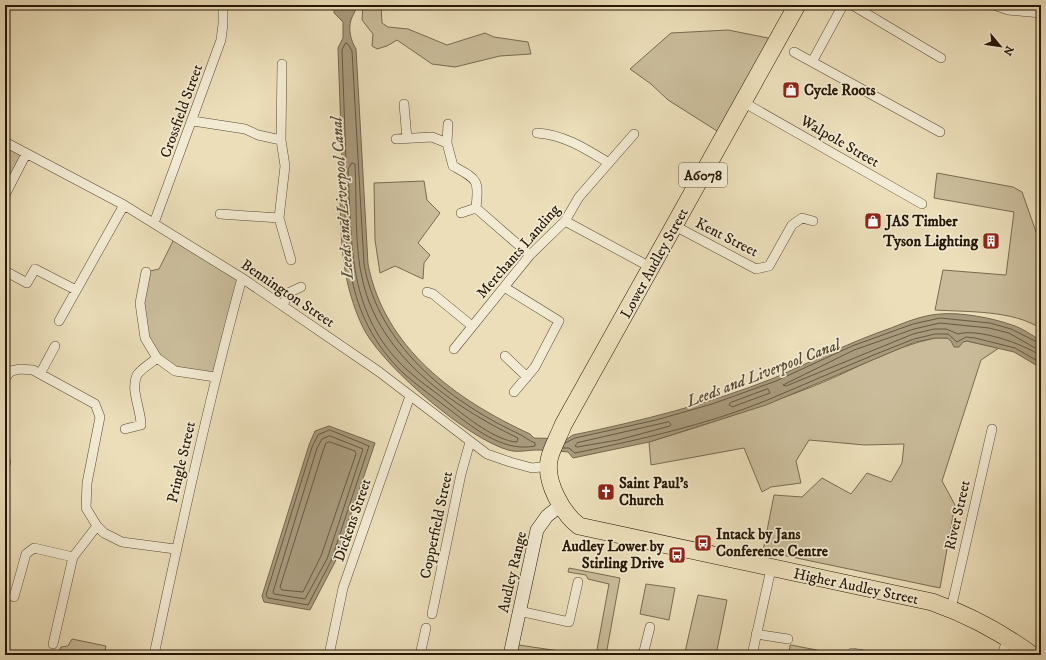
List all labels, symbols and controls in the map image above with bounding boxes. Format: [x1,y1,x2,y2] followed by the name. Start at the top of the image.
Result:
[980,26,1020,66] north arrow
[1000,43,1016,58] text: N
[156,62,207,161] street label: Crossfield Street
[781,80,801,100] shop icon: Cycle Roots
[804,81,876,100] place label: Cycle Roots
[796,111,883,172] street label: Walpole Street
[326,114,358,281] water label: Leeds and Liverpool Canal
[679,163,727,187] road number: A6078
[472,200,565,302] street label: Merchants Landing
[616,204,693,322] street label: Lower Audley Street
[863,211,883,231] shop icon: JAS Timber
[884,212,958,231] place label: JAS Timber
[692,214,761,261] street label: Kent Street
[981,231,1001,251] building icon: Tyson Lighting
[882,232,979,251] place label: Tyson Lighting
[237,255,338,332] street label: Bennington Street
[683,334,845,412] water label: Leeds and Liverpool Canal
[163,420,200,505] street label: Pringle Street
[416,469,457,581] street label: Copperfield Street
[619,474,688,510] place label: Saint Paul's Church
[329,476,376,564] street label: Dickens Street
[940,478,975,552] street label: River Street
[596,482,616,502] church icon: Saint Paul's Church
[716,525,829,561] place label: Intack by Jans Conference Centre
[494,530,531,615] street label: Audley Range
[693,533,713,553] bus stop icon: Intack by Jans Conference Centre
[561,537,665,573] place label: Audley Lower by Stirling Drive
[667,545,687,565] bus stop icon: Audley Lower by Stirling Drive
[792,564,920,609] street label: Higher Audley Street

